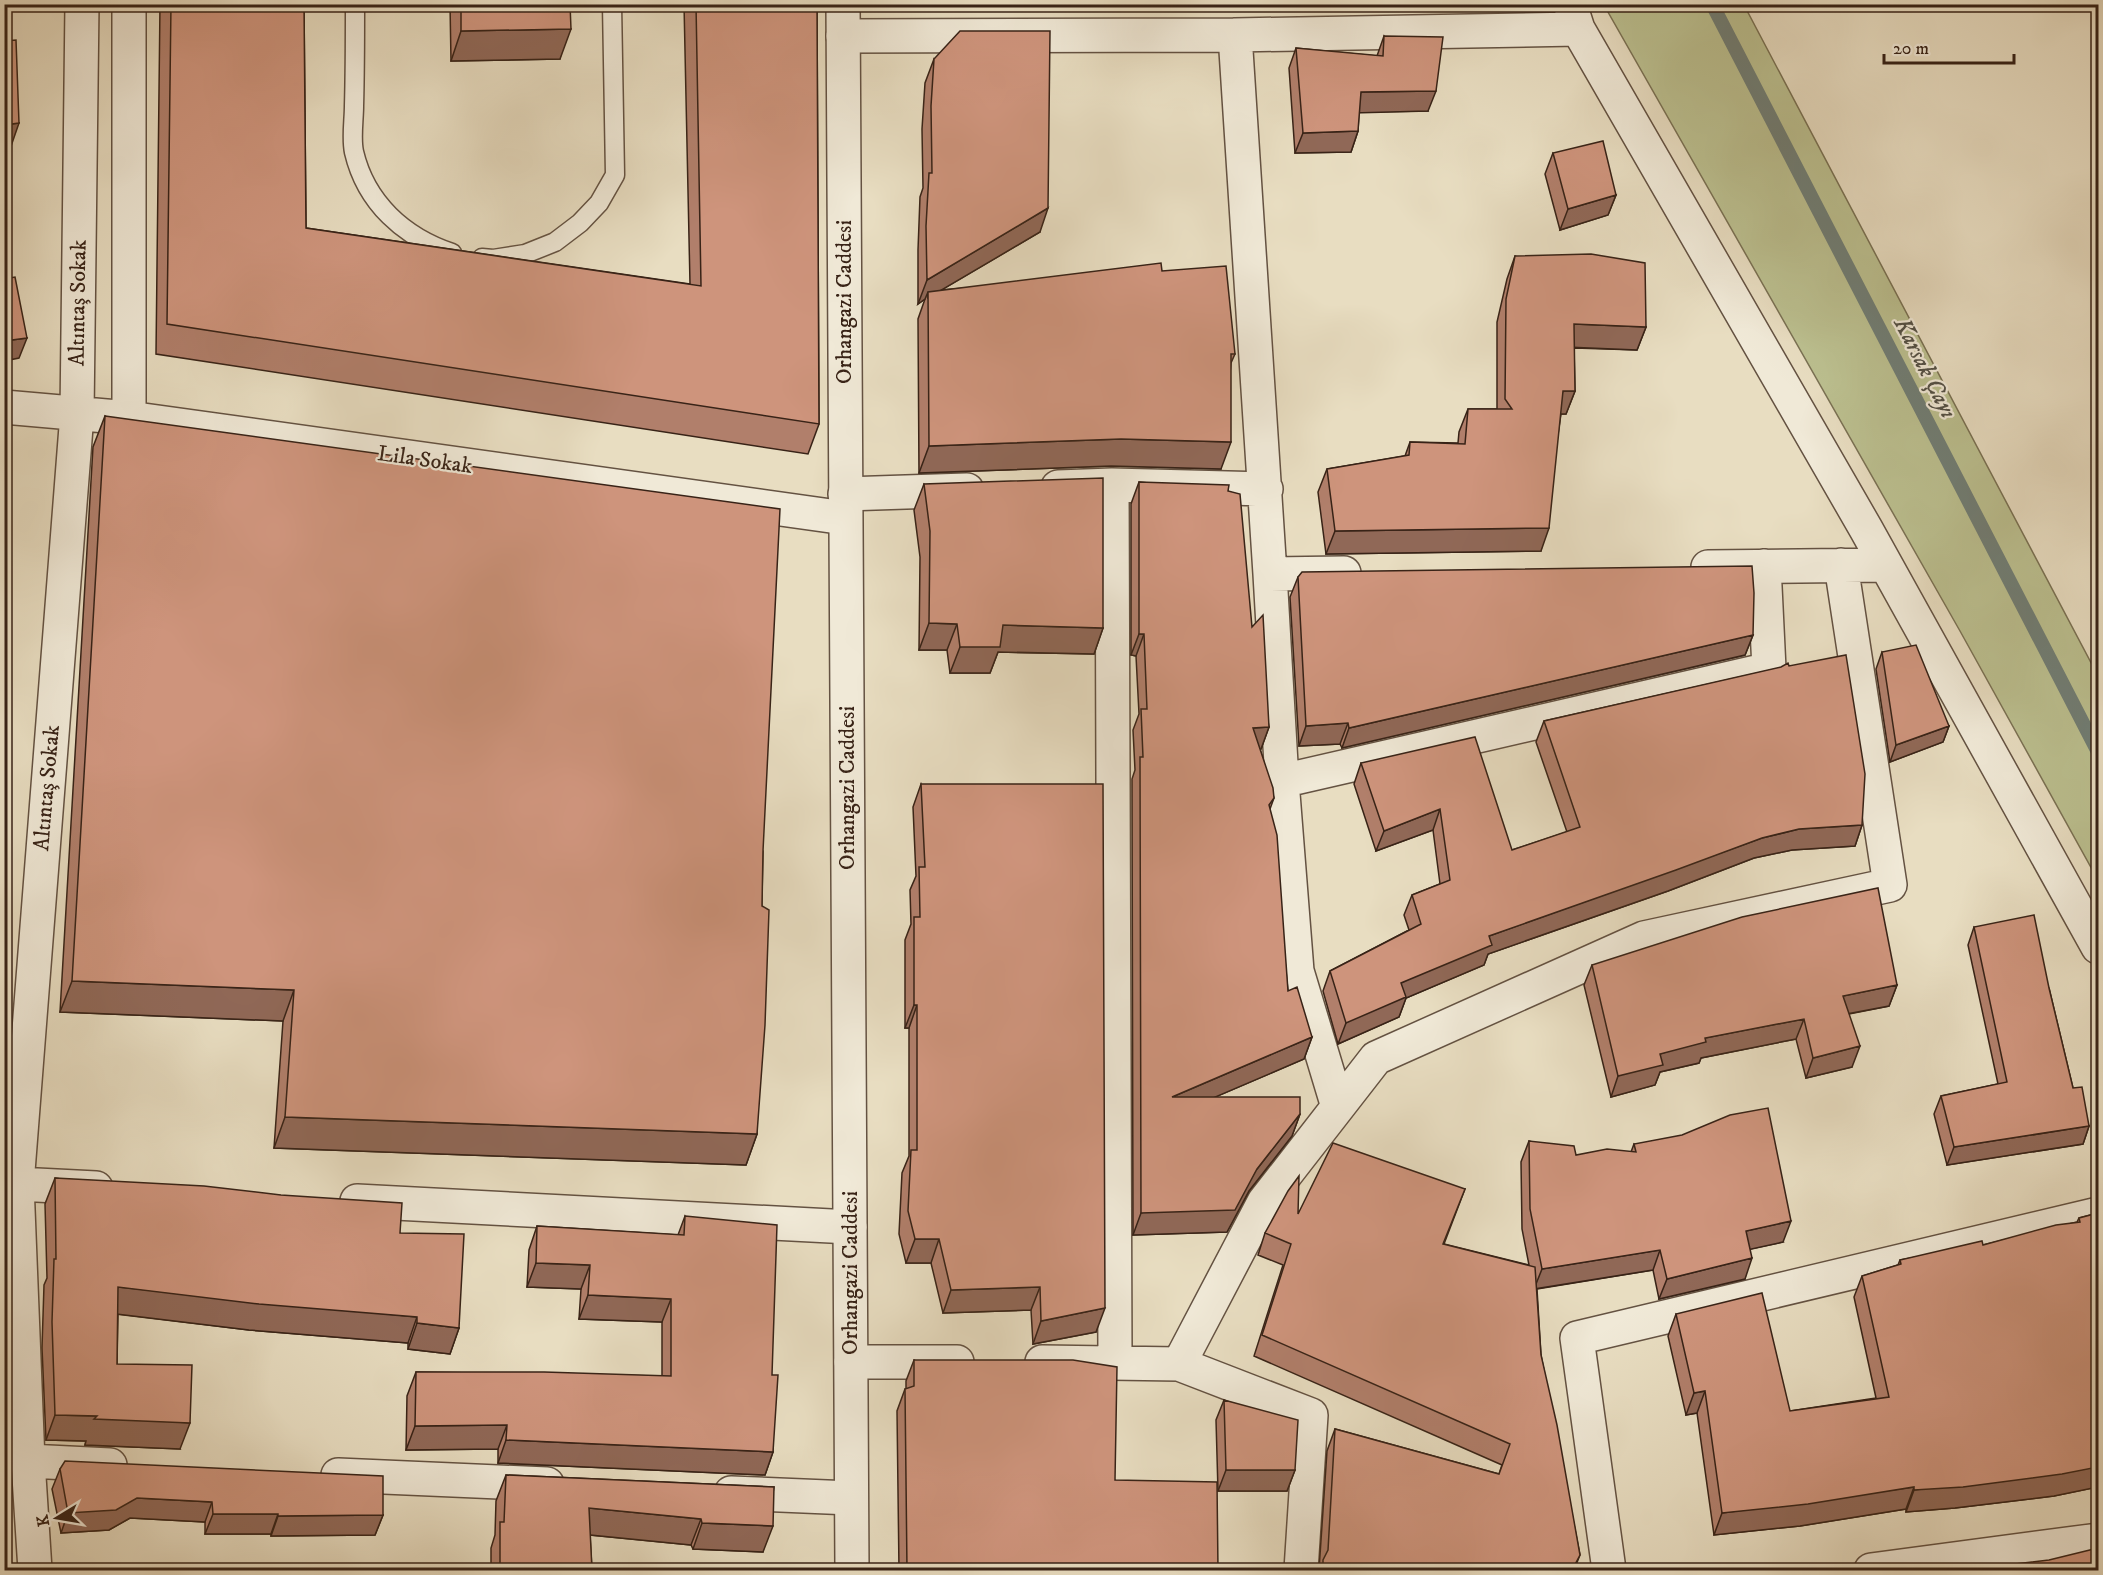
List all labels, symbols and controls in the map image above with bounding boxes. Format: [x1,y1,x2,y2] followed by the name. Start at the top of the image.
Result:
[1884,27,2014,65] scale bar
[1893,38,1929,60] text: 20 m
[831,220,858,384] street label: Orhangazi Caddesi
[63,239,93,366] street label: Altıntaş Sokak
[1886,311,1963,424] water label: Karsak Çayı
[376,440,474,480] street label: Lila Sokak
[834,706,861,870] street label: Orhangazi Caddesi
[28,724,66,852] street label: Altıntaş Sokak
[837,1191,864,1355] street label: Orhangazi Caddesi
[27,1488,87,1548] north arrow
[32,1513,54,1528] text: K

